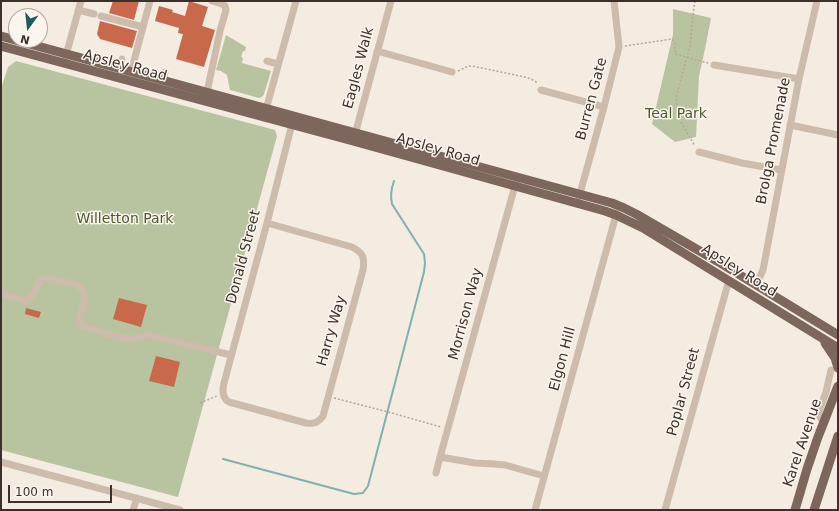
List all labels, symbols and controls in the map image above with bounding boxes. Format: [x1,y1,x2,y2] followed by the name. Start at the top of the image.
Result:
[8,8,48,48] north arrow
[340,25,378,111] street label: Eagles Walk
[19,32,31,47] text: N
[81,47,169,85] street label: Apsley Road
[573,56,611,142] street label: Burren Gate
[753,76,795,206] street label: Brolga Promenade
[645,106,707,122] park label: Teal Park
[394,130,482,170] street label: Apsley Road
[223,208,265,306] street label: Donald Street
[77,211,173,227] park label: Willetton Park
[698,241,780,301] street label: Apsley Road
[446,266,486,362] street label: Morrison Way
[314,294,350,368] street label: Harry Way
[546,325,580,393] street label: Elgon Hill
[664,346,704,438] street label: Poplar Street
[780,397,826,489] street label: Karel Avenue
[10,477,114,503] scale bar
[15,485,53,499] text: 100 m

